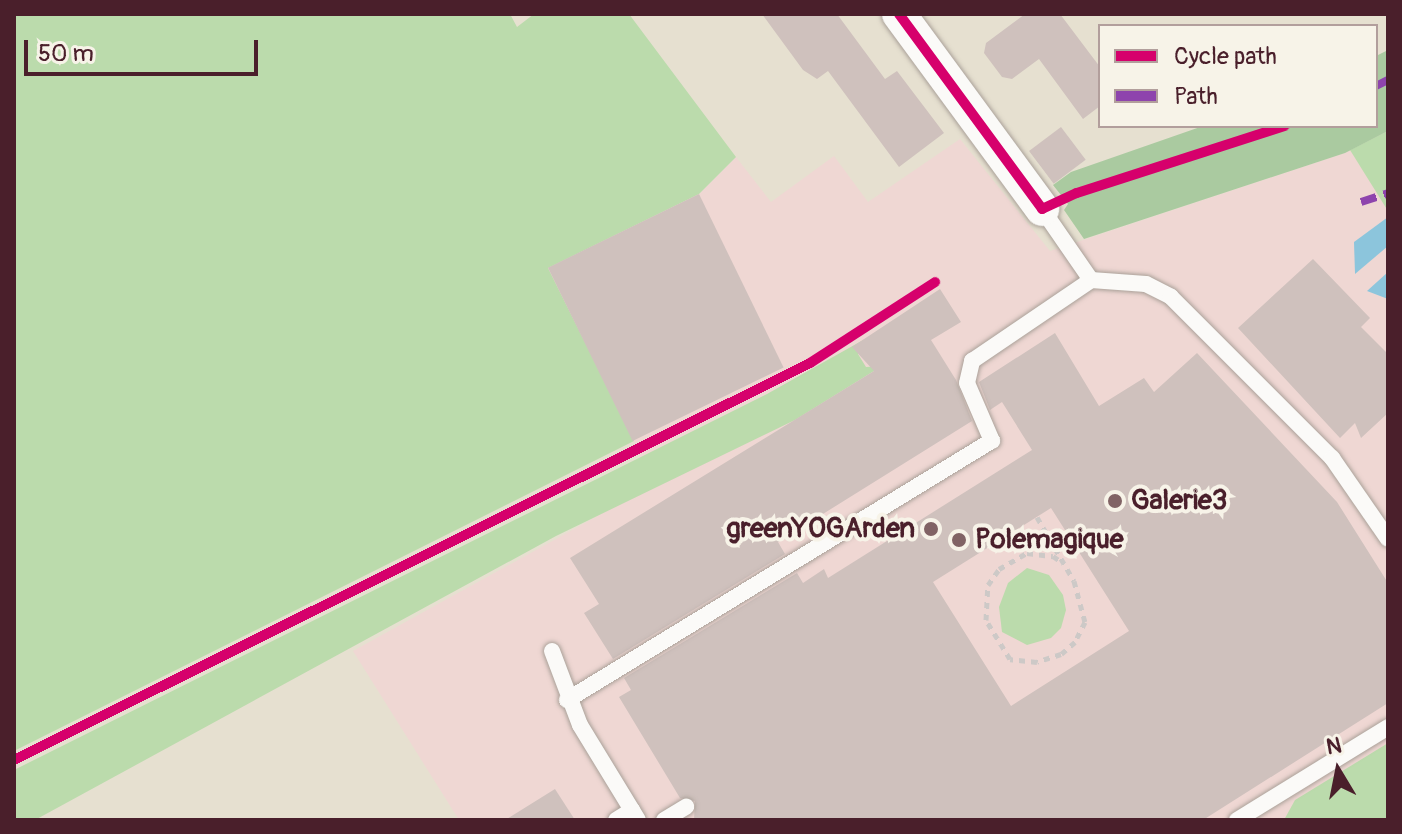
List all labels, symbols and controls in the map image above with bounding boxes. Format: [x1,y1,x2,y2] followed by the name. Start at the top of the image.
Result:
[28,24,262,74] scale bar
[1098,24,1378,128] legend
[38,39,94,68] text: 50 m
[1174,42,1277,71] text: Cycle path
[1174,82,1218,111] text: Path
[1131,484,1227,518] place label: Galerie3
[1106,492,1124,510] marker: Galerie3
[726,512,915,546] place label: greenYOGArden
[922,520,940,538] marker: greenYOGArden
[975,523,1124,557] place label: Polemagique
[950,531,968,549] marker: Polemagique
[1298,730,1378,810] north arrow
[1324,731,1344,761] text: N

